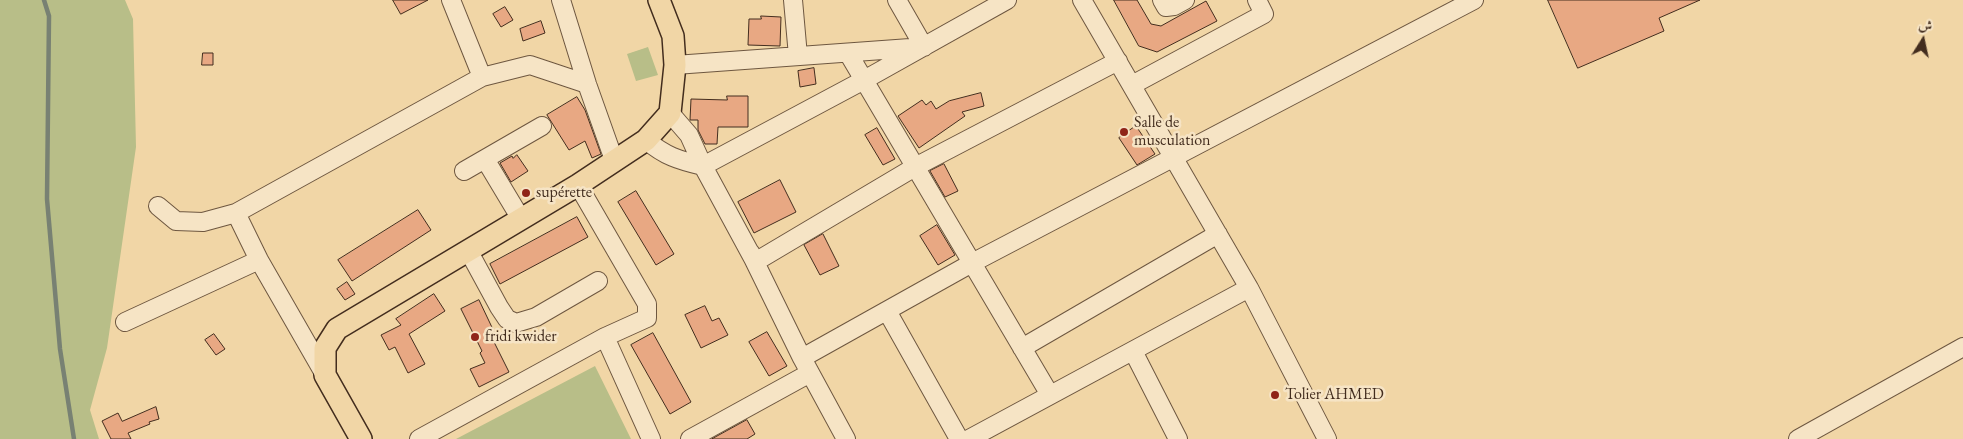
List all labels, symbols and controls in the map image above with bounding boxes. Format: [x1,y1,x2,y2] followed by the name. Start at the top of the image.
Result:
[1898,15,1948,65] north arrow
[1917,15,1934,35] text: ش
[1134,113,1211,151] place label: Salle de musculation
[1118,126,1130,138] marker: Salle de musculation
[536,183,592,203] place label: supérette
[520,187,532,199] marker: supérette
[485,327,557,347] place label: fridi kwider
[469,331,481,343] marker: fridi kwider
[1285,385,1384,405] place label: Tolier AHMED
[1269,389,1281,401] marker: Tolier AHMED

